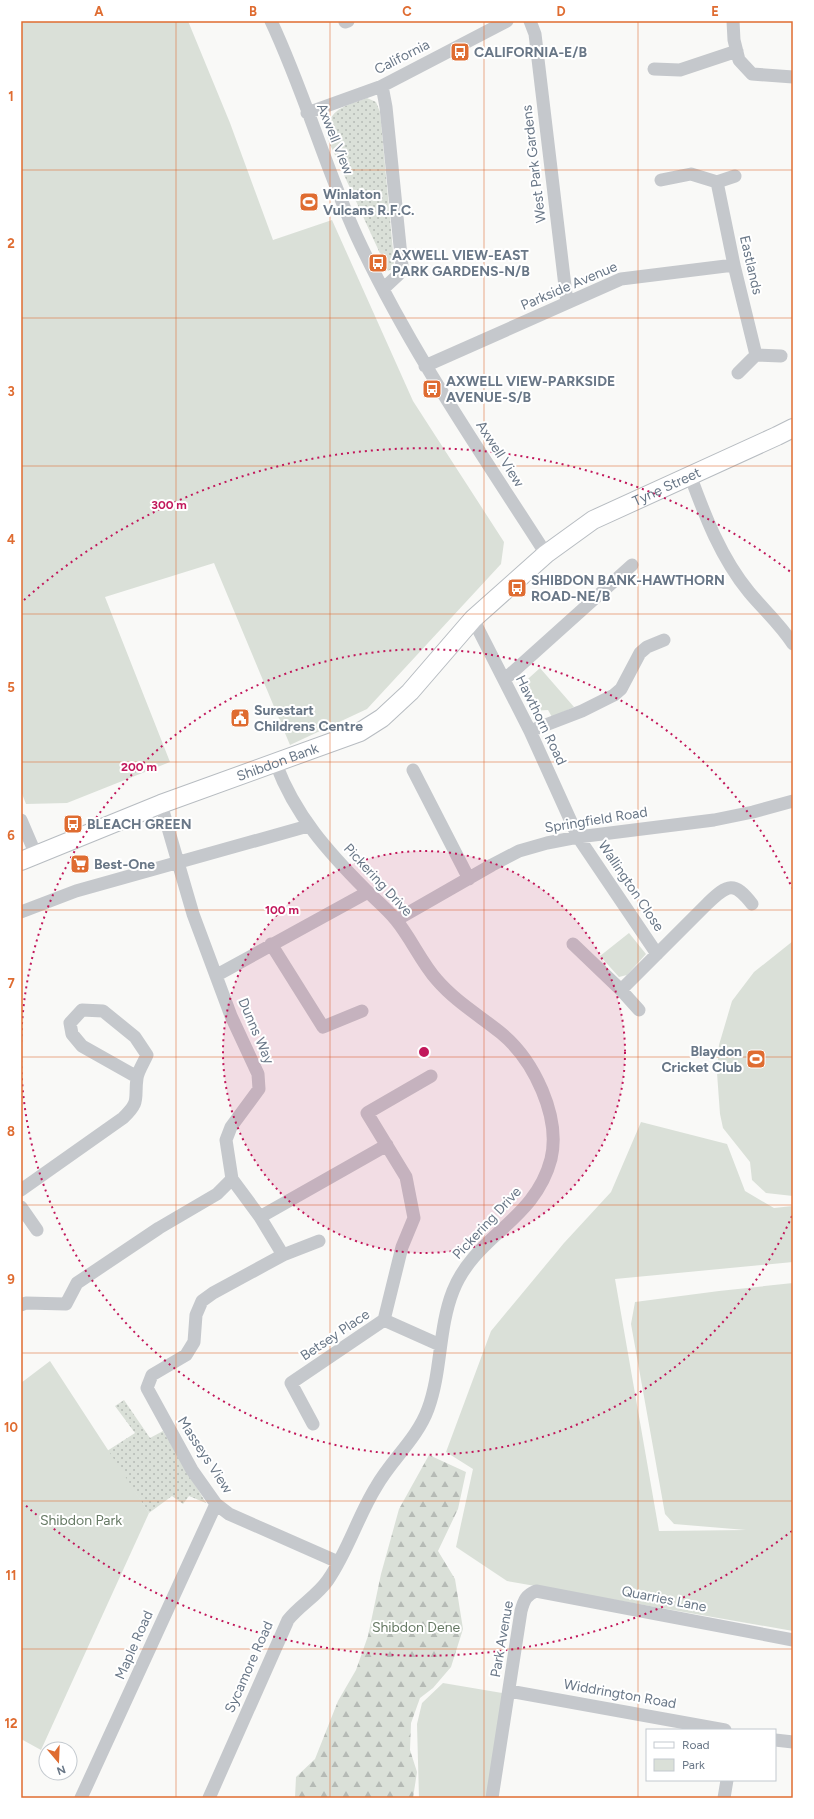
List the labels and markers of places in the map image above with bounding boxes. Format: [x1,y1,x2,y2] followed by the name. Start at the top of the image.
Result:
[449,41,471,63] bus stop icon: CALIFORNIA-E/B
[474,44,587,61] place label: CALIFORNIA-E/B
[323,186,415,219] place label: Winlaton Vulcans R.F.C.
[298,191,320,213] sports icon: Winlaton Vulcans R.F.C.
[392,247,530,280] place label: AXWELL VIEW-EAST PARK GARDENS-N/B
[367,252,389,274] bus stop icon: AXWELL VIEW-EAST PARK GARDENS-N/B
[446,373,615,406] place label: AXWELL VIEW-PARKSIDE AVENUE-S/B
[421,378,443,400] bus stop icon: AXWELL VIEW-PARKSIDE AVENUE-S/B
[531,572,725,605] place label: SHIBDON BANK-HAWTHORN ROAD-NE/B
[506,577,528,599] bus stop icon: SHIBDON BANK-HAWTHORN ROAD-NE/B
[254,702,363,735] place label: Surestart Childrens Centre
[229,707,251,729] public building icon: Surestart Childrens Centre
[62,813,84,835] bus stop icon: BLEACH GREEN
[87,816,192,833] place label: BLEACH GREEN
[69,853,91,875] supermarket icon: Best-One
[94,856,155,873] place label: Best-One
[661,1043,742,1076] place label: Blaydon Cricket Club
[417,1045,431,1059] centre of rings
[745,1048,767,1070] sports icon: Blaydon Cricket Club

